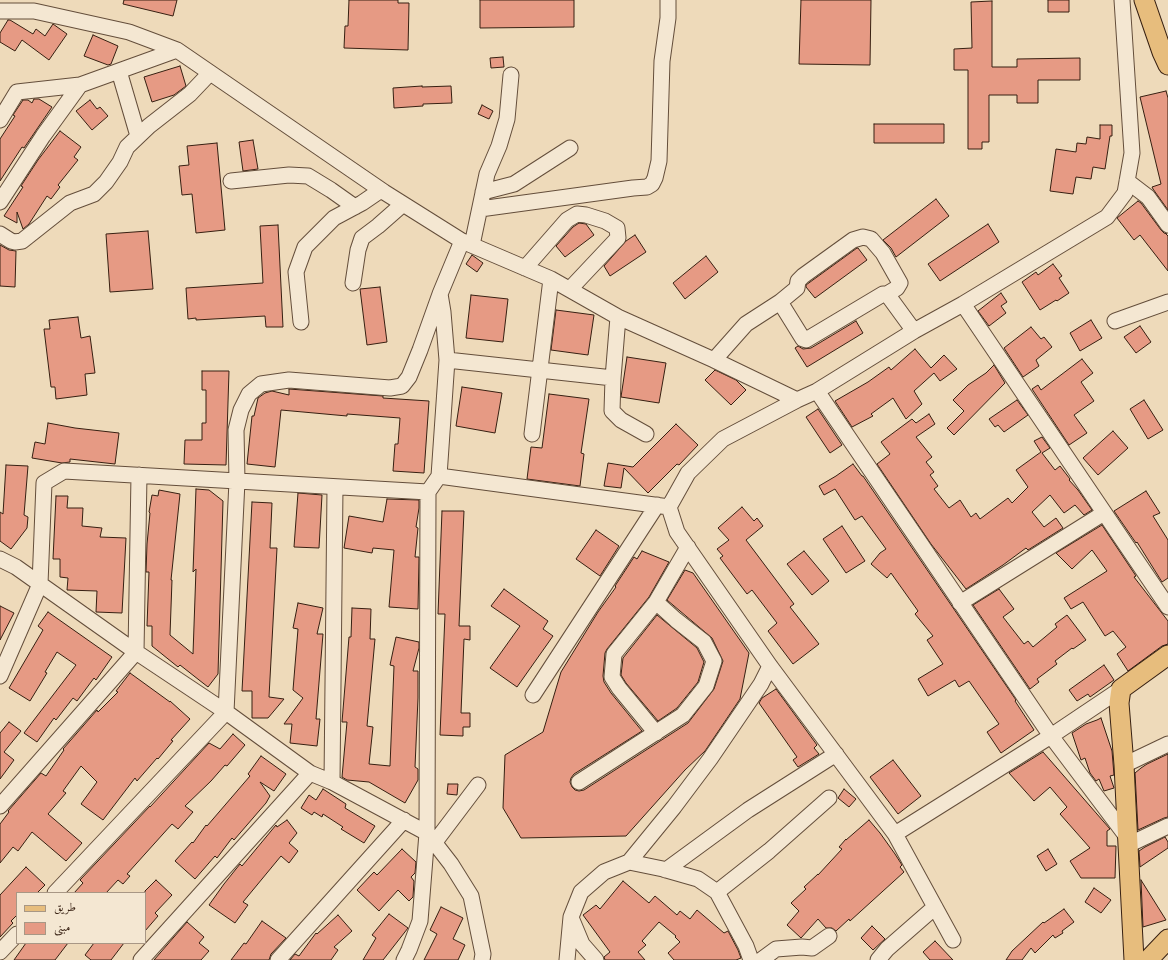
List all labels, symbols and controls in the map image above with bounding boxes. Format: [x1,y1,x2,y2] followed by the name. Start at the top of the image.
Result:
[16,892,146,944] legend
[54,900,76,914] text: طريق
[54,920,70,934] text: مبنى

